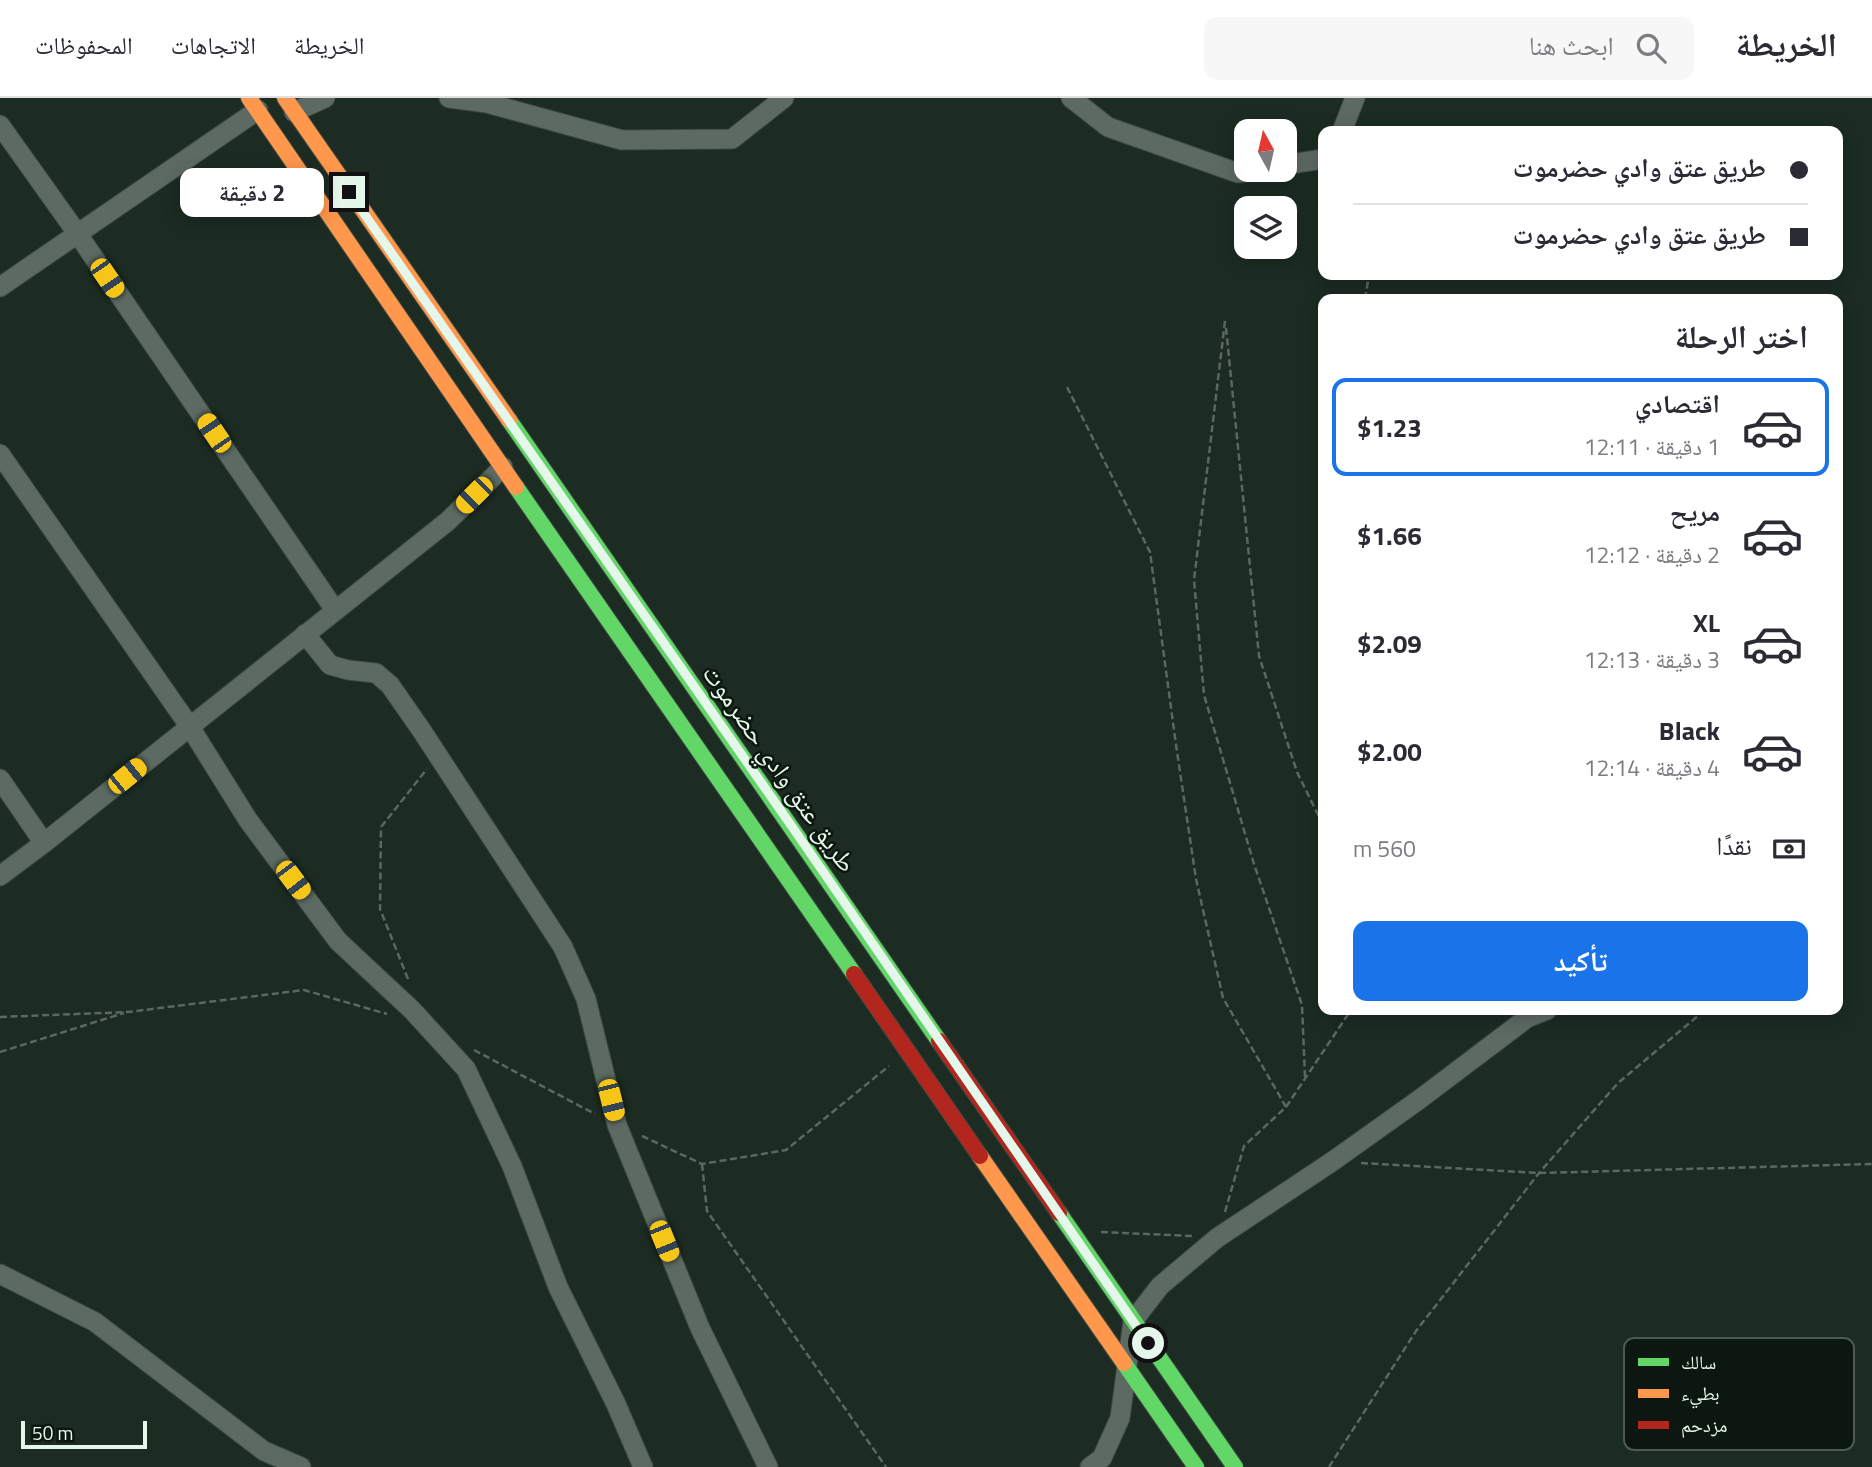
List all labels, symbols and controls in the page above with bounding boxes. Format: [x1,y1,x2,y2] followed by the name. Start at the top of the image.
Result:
[1204,17,1694,80] search box
[1736,19,1837,69] text: الخريطة
[1529,26,1614,65] text: ابحث هنا
[35,27,133,63] text: المحفوظات
[171,27,256,63] text: الاتجاهات
[294,27,365,63] text: الخريطة
[1632,29,1670,67] icon: search
[1234,119,1297,182] north arrow
[1234,119,1297,259] map controls
[1513,148,1766,187] text: طريق عتق وادي حضرموت
[181,168,324,217] callout: 2 دقيقة
[219,175,285,210] text: 2 دقيقة
[333,176,365,208] route end
[1234,196,1297,259] button: layers
[1513,215,1766,254] text: طريق عتق وادي حضرموت
[87,255,128,301] car
[1675,312,1808,360] text: اختر الرحلة
[1635,384,1720,423] text: اقتصادي
[1741,396,1804,459] icon: car
[1357,408,1422,447] text: $1.23
[194,410,235,456] car
[1584,429,1720,464] text: 1 دقيقة · 12:11
[452,473,497,517] car
[1670,492,1720,531] text: مريح
[1741,504,1804,567] icon: car
[1357,516,1422,555] text: $1.66
[1584,537,1720,572] text: 2 دقيقة · 12:12
[1693,603,1720,642] text: XL
[1741,612,1804,675] icon: car
[1357,624,1422,663] text: $2.09
[1584,642,1720,677] text: 3 دقيقة · 12:13
[692,656,867,881] street label: طريق عتق وادي حضرموت
[1659,711,1720,750] text: Black
[1741,720,1804,783] icon: car
[1357,732,1422,771] text: $2.00
[1584,750,1720,785] text: 4 دقيقة · 12:14
[105,755,150,797] car
[1716,826,1752,865] text: نقدًا
[1770,830,1808,868] icon: cash
[1353,831,1416,866] text: 560 m
[272,857,315,903] car
[1353,921,1808,1001] button: تأكيد
[596,1077,627,1123] car
[647,1218,682,1264] car
[1132,1327,1164,1359] route start
[1624,1338,1854,1450] legend
[1681,1347,1716,1376] text: سالك
[1681,1378,1720,1409] text: بطيء
[1681,1410,1727,1439] text: مزدحم
[21,1418,147,1450] scale bar
[32,1418,73,1447] text: 50 m

